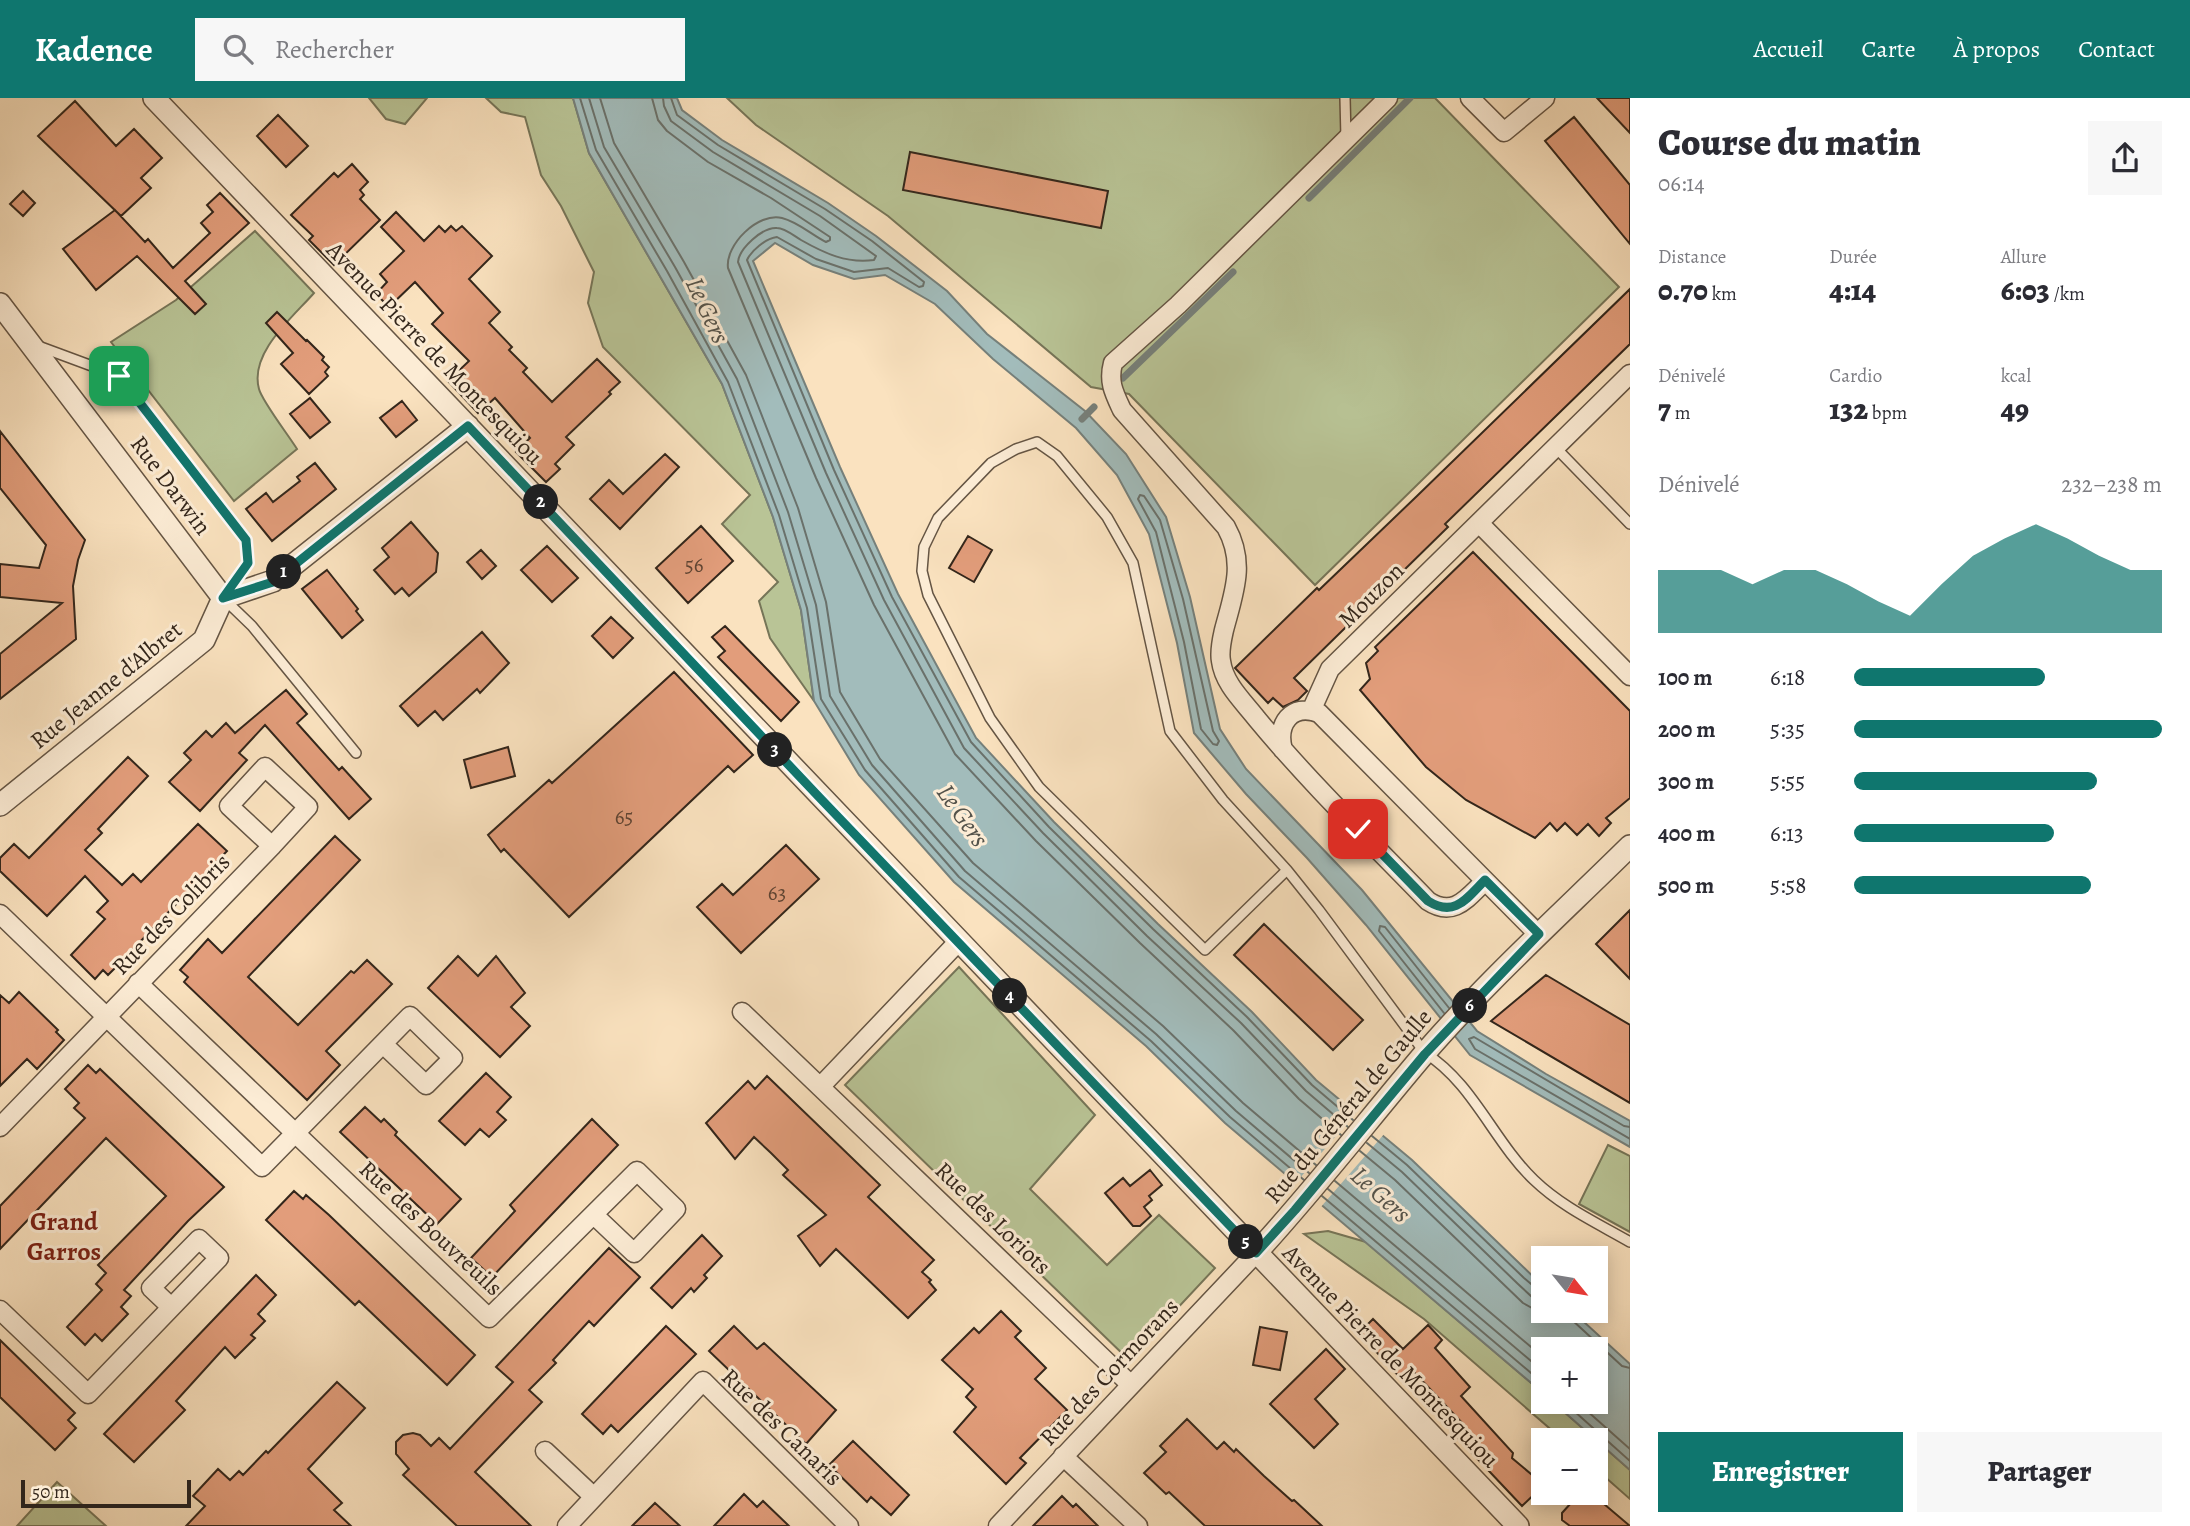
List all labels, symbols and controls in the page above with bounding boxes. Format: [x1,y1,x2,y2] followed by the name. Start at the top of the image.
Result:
[195,18,685,81] search box
[35,27,153,72] text: Kadence
[219,30,257,68] icon: search
[275,32,394,67] text: Rechercher
[1753,33,1823,65] text: Accueil
[1861,33,1916,65] text: Carte
[1954,33,2040,65] text: À propos
[2078,33,2155,65] text: Contact
[1658,116,1921,168] text: Course du matin
[2088,121,2162,195] button: share
[1658,168,1705,199] text: 06:14
[319,234,550,472] street label: Avenue Pierre de Montesquiou
[1658,244,1726,270] text: Distance
[1829,244,1877,270] text: Durée
[2001,244,2047,270] text: Allure
[1658,270,1708,310] text: 0.70
[1829,270,1876,310] text: 4:14
[2001,270,2050,310] text: 6:03
[677,271,738,349] water label: Le Gers
[1708,281,1737,307] text: km
[2050,281,2085,307] text: /km
[89,346,149,406] pin
[100,357,138,395] icon: arrive
[1658,363,1725,389] text: Dénivelé
[1829,363,1882,389] text: Cardio
[2001,363,2031,389] text: kcal
[1658,389,1671,429] text: 7
[1829,389,1868,429] text: 132
[2001,389,2029,429] text: 49
[1671,400,1690,426] text: m
[1868,400,1907,426] text: bpm
[123,429,219,541] street label: Rue Darwin
[1658,469,1740,500] text: Dénivelé
[2061,469,2162,500] text: 232–238 m
[524,484,558,520] pin: 2
[536,488,545,514] text: 2
[685,551,704,579] house number: 56
[266,554,302,589] pin: 1
[1331,555,1411,635] street label: Mouzon
[280,558,287,584] text: 1
[23,614,189,756] street label: Rue Jeanne d'Albret
[1658,662,1713,693] text: 100 m
[1770,662,1805,693] text: 6:18
[1658,714,1716,745] text: 200 m
[1770,714,1805,745] text: 5:35
[758,732,792,768] pin: 3
[770,736,779,762] text: 3
[1658,766,1714,797] text: 300 m
[1770,766,1805,797] text: 5:55
[928,777,997,854] water label: Le Gers
[1328,799,1388,859] pin
[615,803,633,831] house number: 65
[1339,810,1377,848] icon: check
[1658,818,1715,849] text: 400 m
[1770,818,1804,849] text: 6:13
[105,846,237,982] street label: Rue des Colibris
[1658,870,1714,901] text: 500 m
[1770,870,1806,901] text: 5:58
[768,879,786,907] house number: 63
[992,978,1028,1014] pin: 4
[1005,982,1014,1008] text: 4
[1452,988,1488,1024] pin: 6
[1465,992,1474,1018] text: 6
[1257,1002,1439,1210] street label: Rue du Général de Gaulle
[352,1153,510,1303] street label: Rue des Bouvreuils
[928,1154,1058,1282] street label: Rue des Loriots
[1343,1158,1418,1231] water label: Le Gers
[27,1204,101,1269] district label: Grand Garros
[1228,1224,1264,1260] pin: 5
[1241,1228,1250,1254] text: 5
[1275,1237,1506,1475] street label: Avenue Pierre de Montesquiou
[1531,1246,1608,1323] north arrow
[1531,1246,1608,1505] map controls
[1032,1291,1186,1453] street label: Rue des Cormorans
[1531,1337,1608,1414] button: +
[715,1361,849,1493] street label: Rue des Canaris
[1531,1428,1608,1505] button: −
[1658,1432,1903,1512] button: Enregistrer
[1917,1432,2162,1512] button: Partager
[21,1477,191,1509] scale bar
[32,1479,70,1505] text: 50 m

